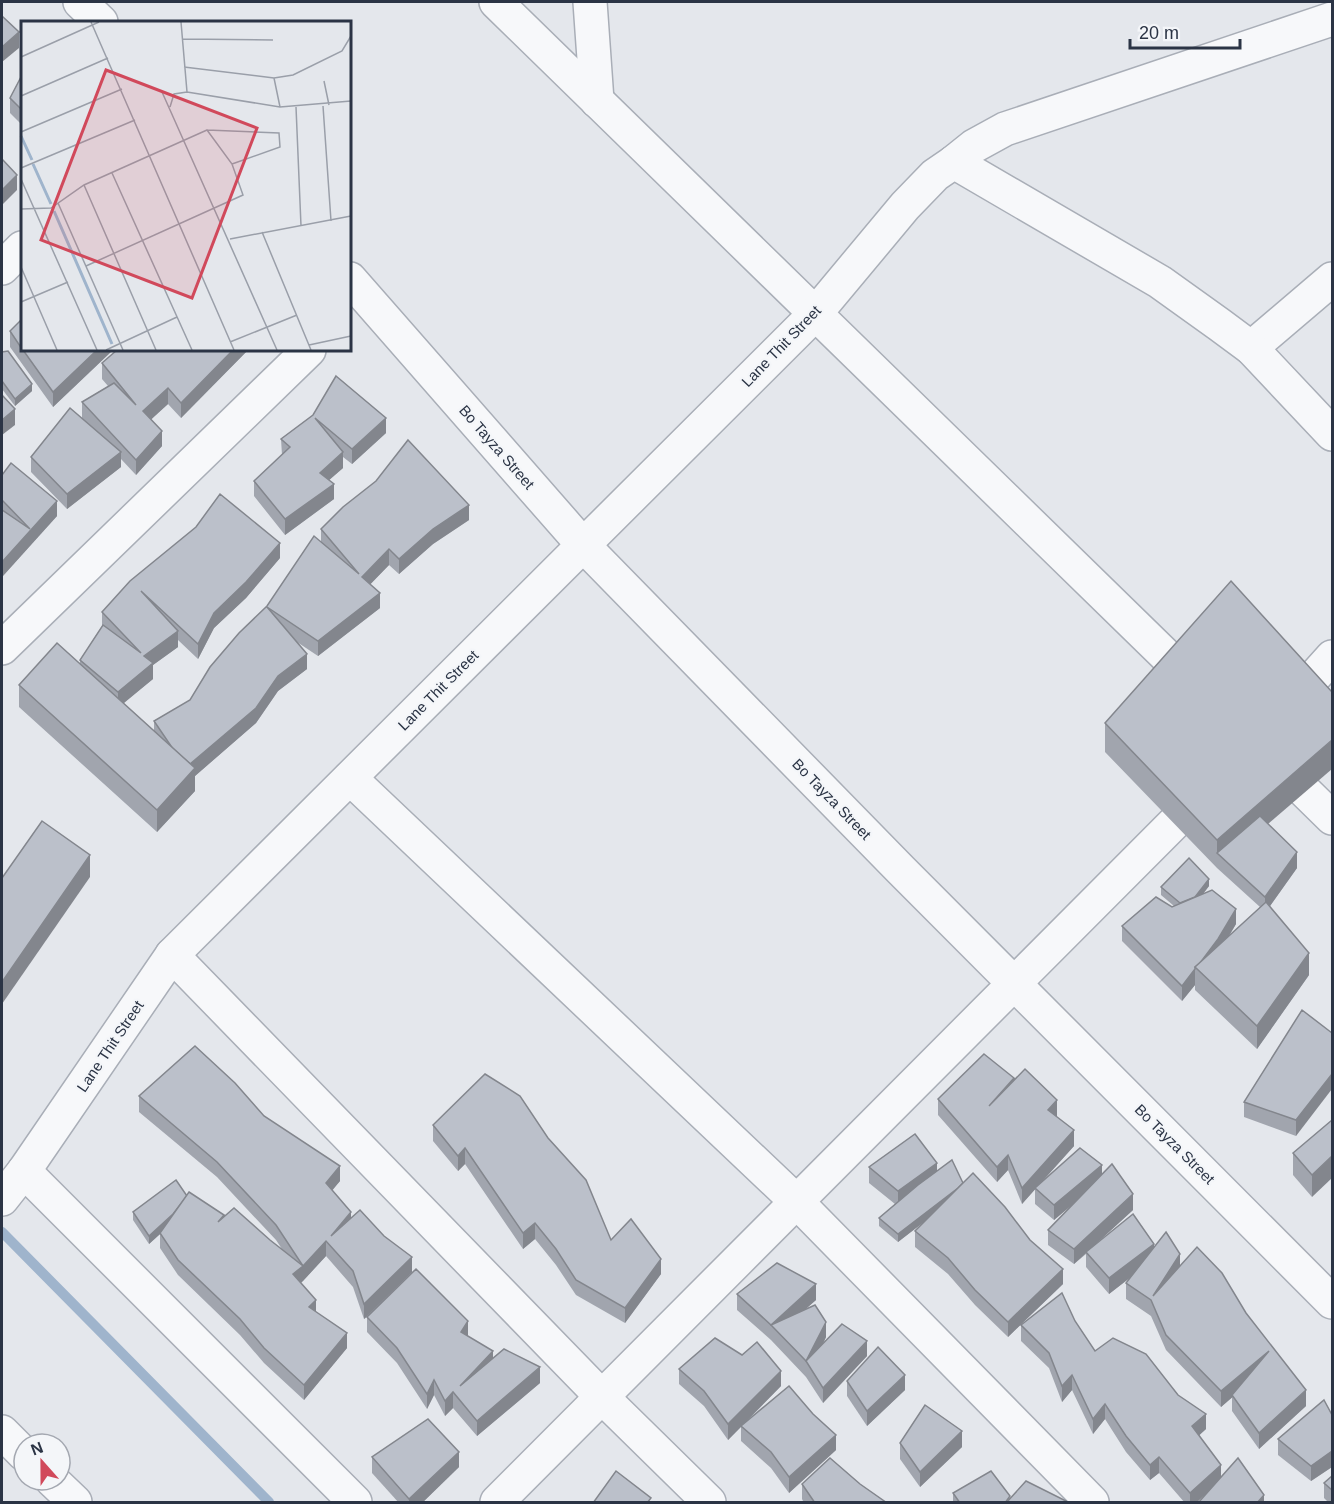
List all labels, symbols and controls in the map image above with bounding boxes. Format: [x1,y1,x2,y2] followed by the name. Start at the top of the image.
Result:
[1130,12,1240,50] scale bar
[21,21,351,351] inset map
[1139,23,1179,43] text: 20 m
[738,301,825,390] street label: Lane Thit Street
[456,402,539,493] street label: Bo Tayza Street
[394,646,482,734] street label: Lane Thit Street
[789,755,875,843] street label: Bo Tayza Street
[73,996,147,1095] street label: Lane Thit Street
[1132,1101,1219,1188] street label: Bo Tayza Street
[12,1432,72,1492] north arrow
[28,1438,45,1458] text: N

